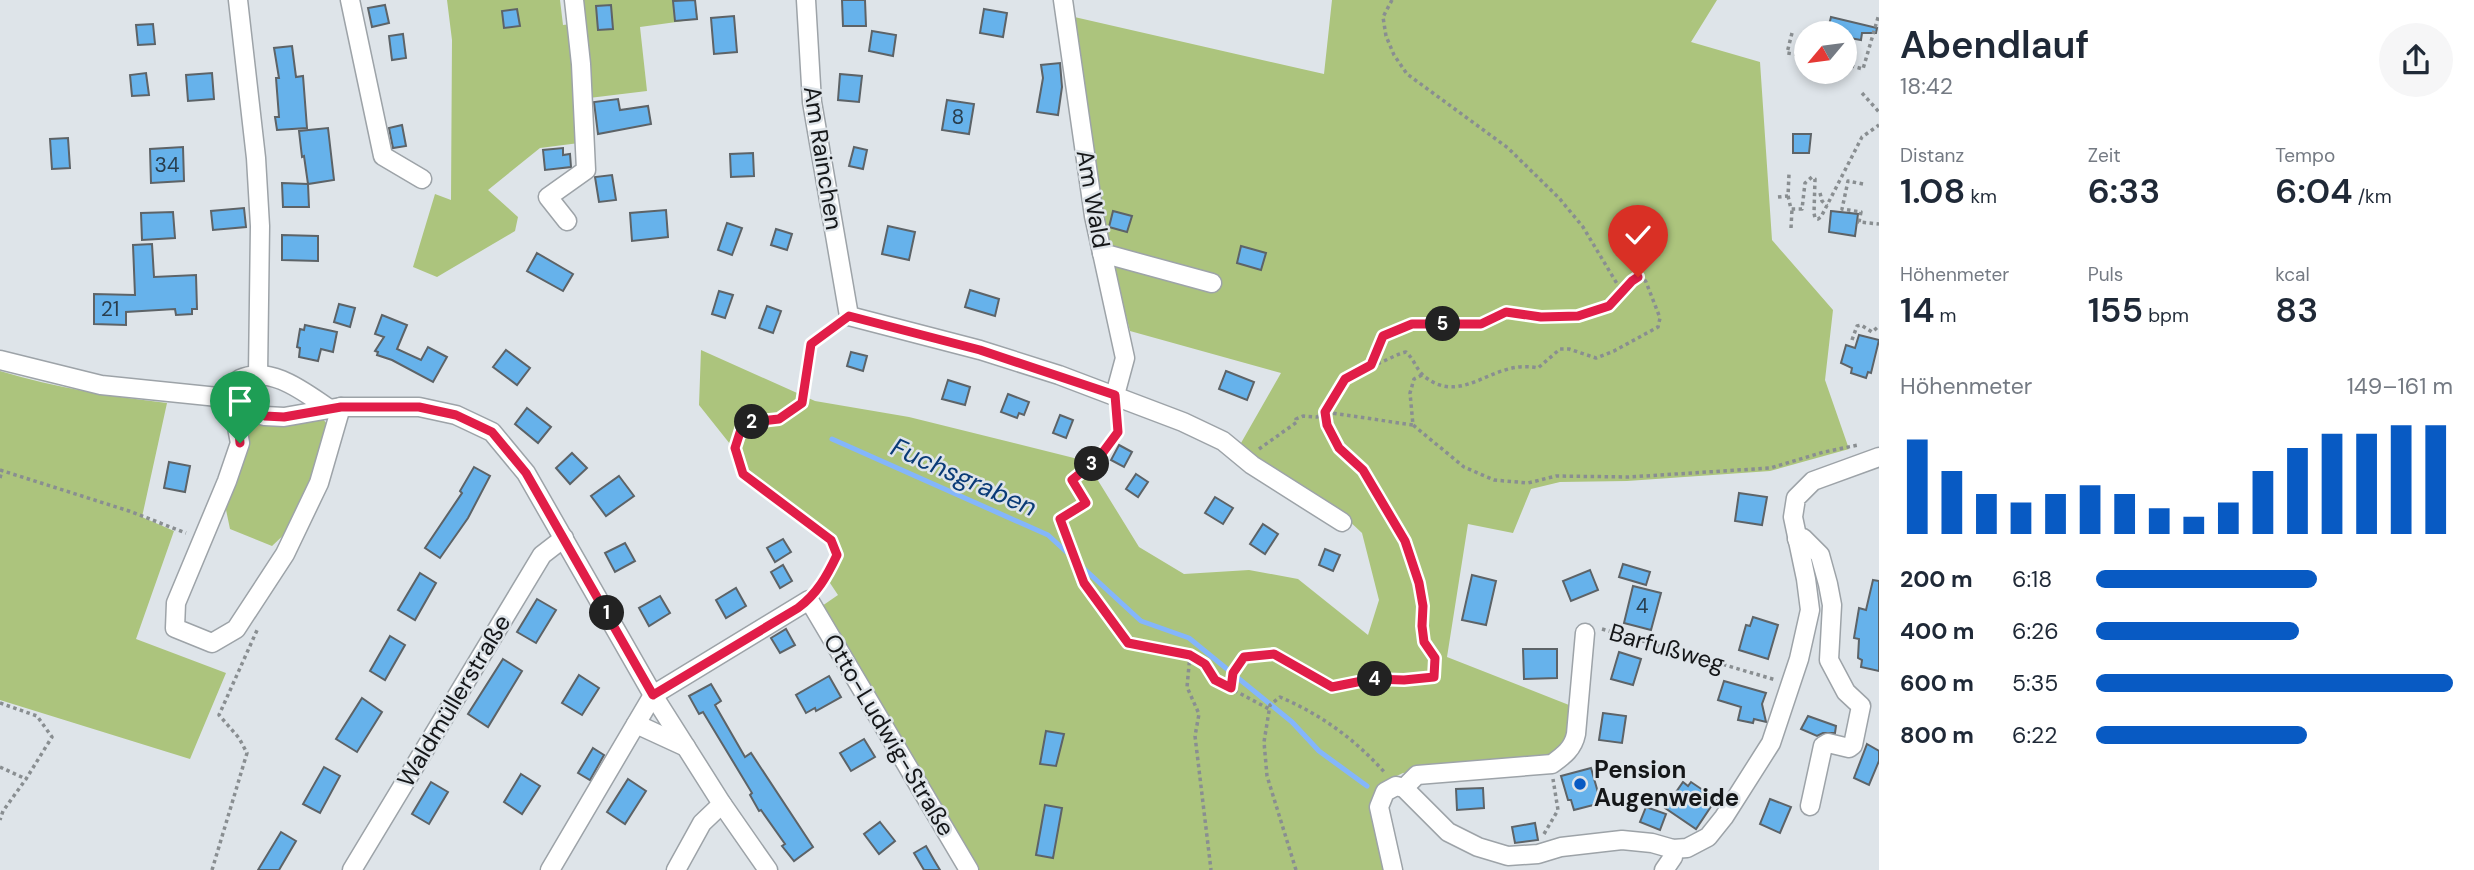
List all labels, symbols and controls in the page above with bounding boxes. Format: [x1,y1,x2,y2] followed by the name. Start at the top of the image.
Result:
[1900,20,2089,70] text: Abendlauf
[1794,21,1857,84] north arrow
[1794,21,1857,84] map controls
[2379,23,2453,97] button: share
[1900,71,1953,101] text: 18:42
[797,84,850,232] street label: Am Rainchen
[952,103,964,131] house number: 8
[1900,143,1964,168] text: Distanz
[2088,143,2121,168] text: Zeit
[2275,143,2335,168] text: Tempo
[1070,147,1117,250] street label: Am Wald
[154,151,180,179] house number: 34
[1900,168,1965,214] text: 1.08
[2088,168,2160,214] text: 6:33
[2275,168,2353,214] text: 6:04
[1965,184,1997,209] text: km
[2353,184,2392,209] text: /km
[1608,205,1668,277] pin
[1619,216,1657,254] icon: check
[1900,262,2009,287] text: Höhenmeter
[2088,262,2123,287] text: Puls
[2275,262,2310,287] text: kcal
[1900,287,1935,333] text: 14
[2088,287,2143,333] text: 155
[2275,287,2318,333] text: 83
[101,295,119,323] house number: 21
[1935,303,1957,328] text: m
[2143,303,2189,328] text: bpm
[1426,306,1460,342] pin: 5
[1437,311,1448,336] text: 5
[210,371,270,443] pin
[1900,371,2032,401] text: Höhenmeter
[2347,371,2453,401] text: 149–161 m
[221,382,259,420] icon: arrive
[734,404,770,440] pin: 2
[746,409,757,434] text: 2
[886,430,1042,524] water label: Fuchsgraben
[1074,447,1110,482] pin: 3
[1086,451,1097,476] text: 3
[1900,564,1973,594] text: 200 m
[2012,564,2052,594] text: 6:18
[1636,592,1649,620] house number: 4
[590,596,624,630] pin: 1
[603,600,610,625] text: 1
[390,609,517,793] street label: Waldmüllerstraße
[1606,616,1729,679] street label: Barfußweg
[1900,616,1974,646] text: 400 m
[2012,616,2059,646] text: 6:26
[817,628,962,842] street label: Otto-Ludwig-Straße
[1358,662,1392,696] pin: 4
[1368,666,1381,691] text: 4
[1900,668,1974,698] text: 600 m
[2012,668,2058,698] text: 5:35
[1900,720,1974,750] text: 800 m
[2012,720,2058,750] text: 6:22
[1594,754,1739,813] place label: Pension Augenweide
[1572,776,1588,792] marker: Pension Augenweide

